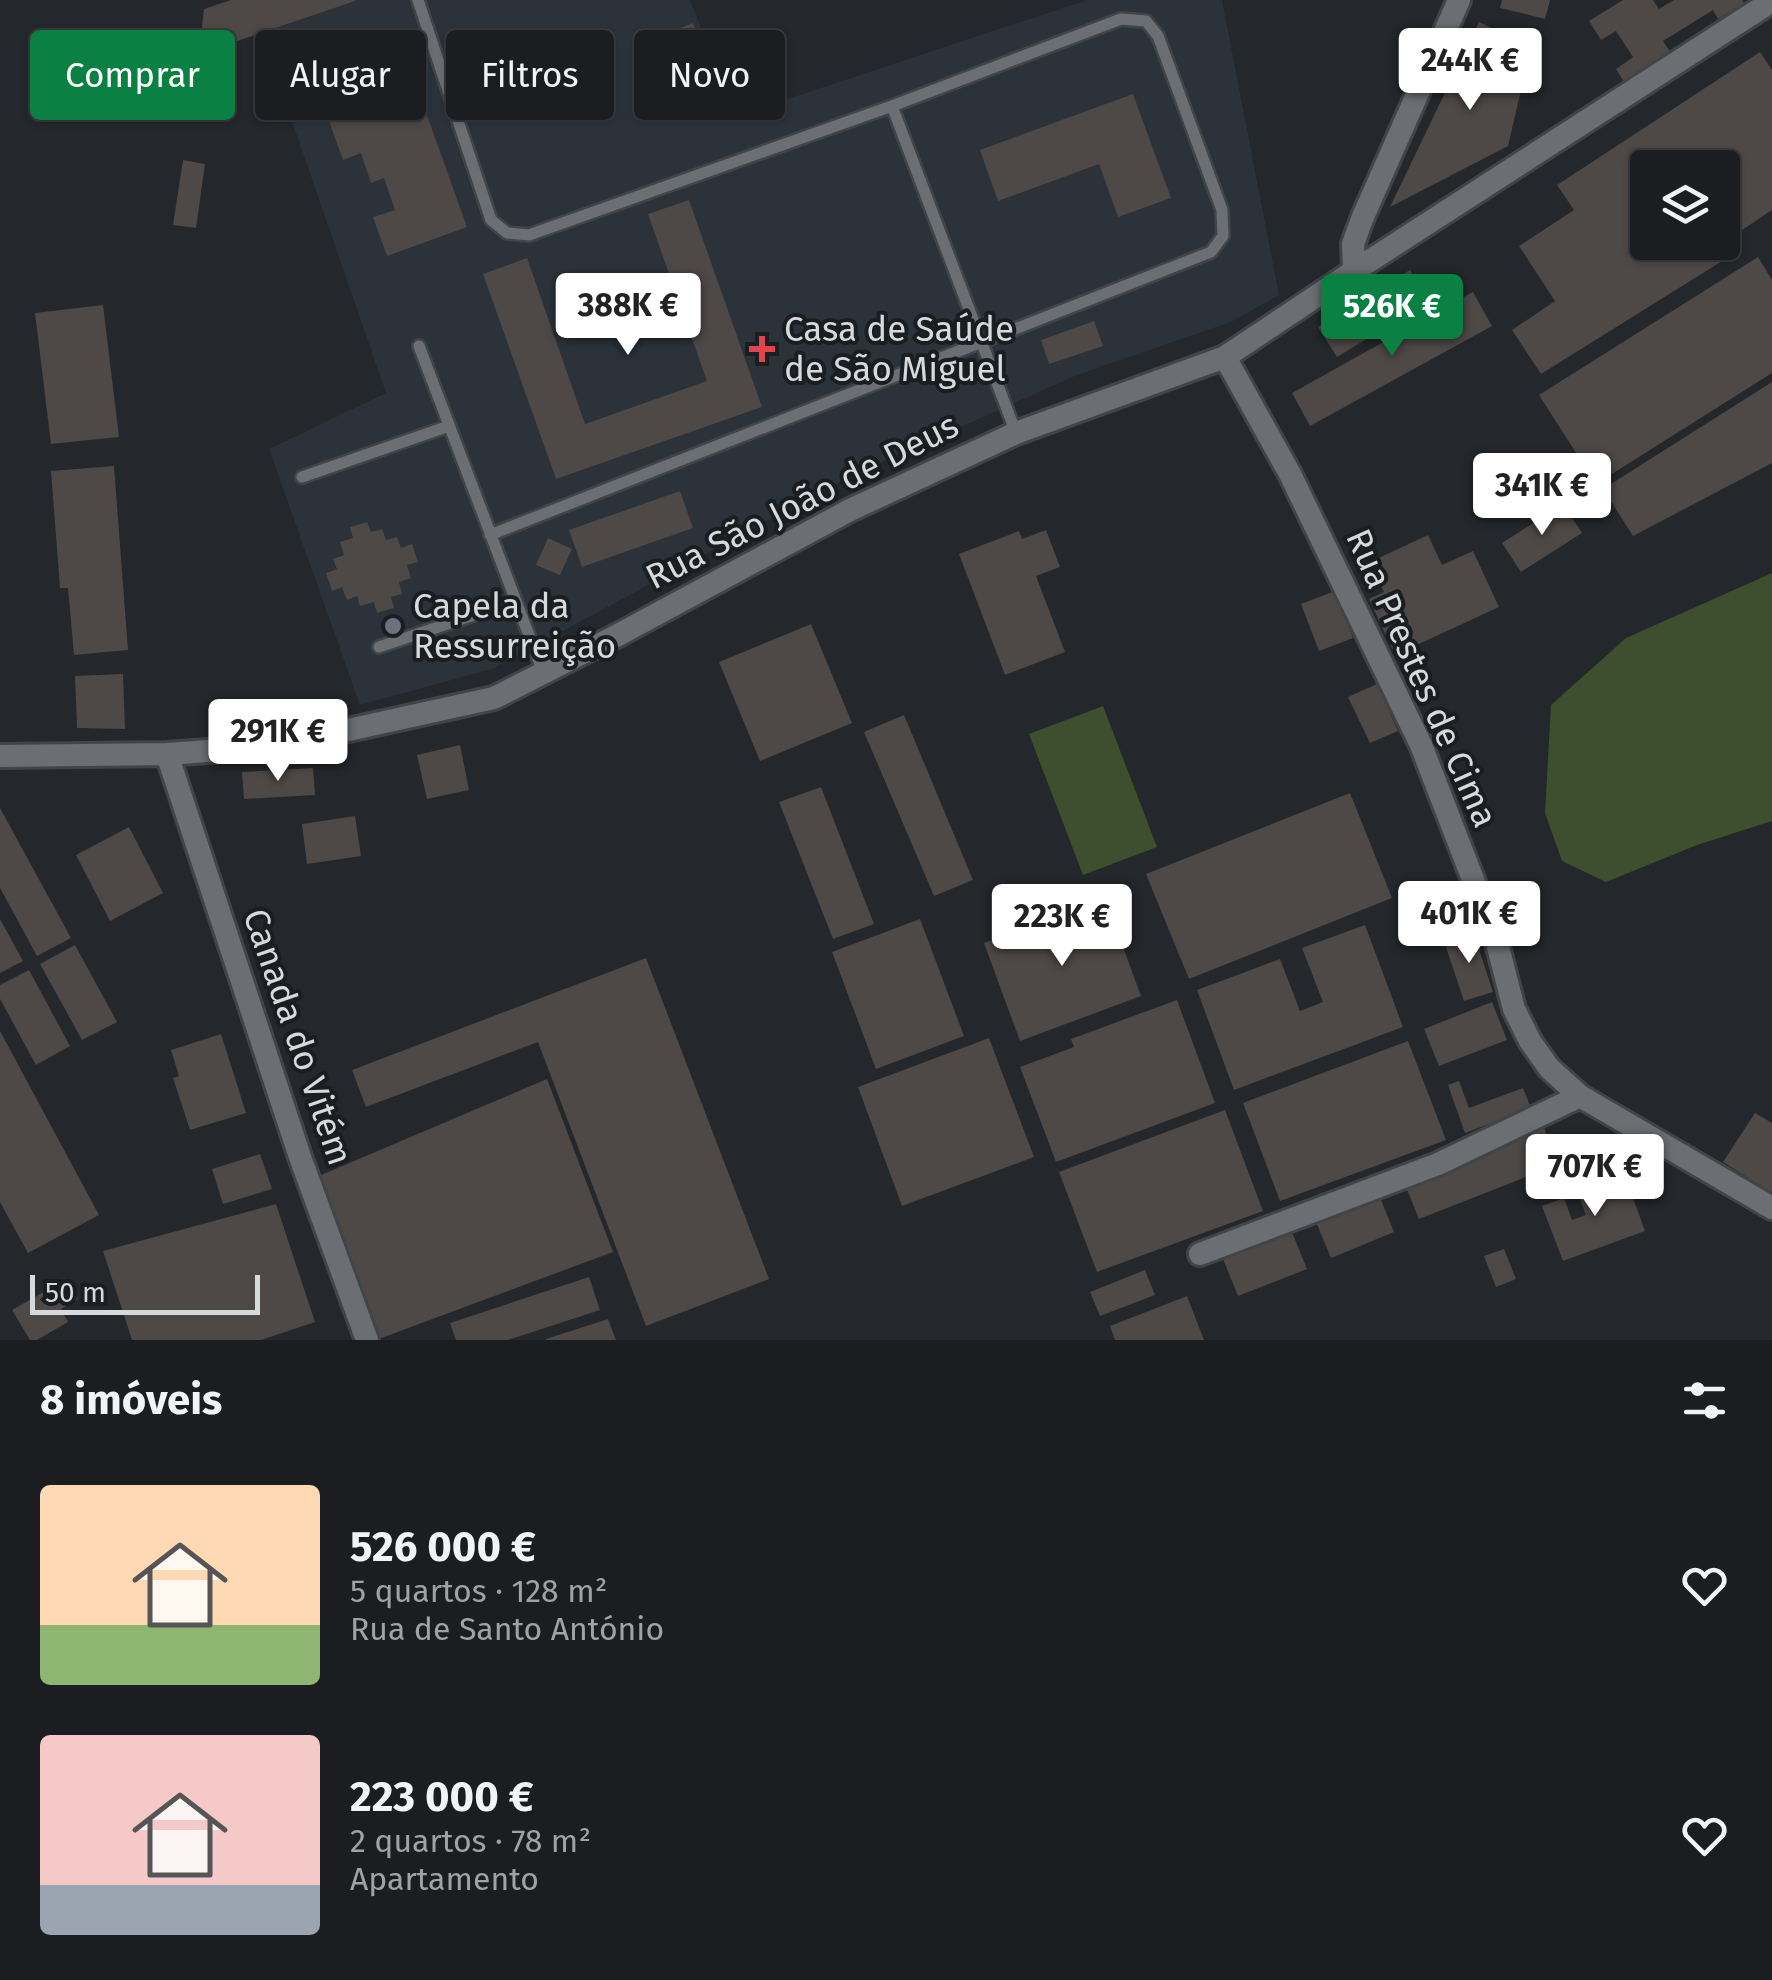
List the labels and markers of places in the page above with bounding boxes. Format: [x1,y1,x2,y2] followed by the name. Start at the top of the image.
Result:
[1389,28,1551,113] pin: 244K €
[547,273,709,358] pin: 388K €
[1311,274,1473,359] pin: 526K €
[784,308,1014,390] place label: Casa de Saúde de São Miguel
[749,336,775,362] marker: Casa de Saúde de São Miguel
[1461,453,1623,538] pin: 341K €
[413,585,616,667] place label: Capela da Ressurreição
[382,615,404,637] marker: Capela da Ressurreição
[197,699,359,784] pin: 291K €
[1388,881,1550,966] pin: 401K €
[981,884,1143,969] pin: 223K €
[1514,1134,1676,1219] pin: 707K €

